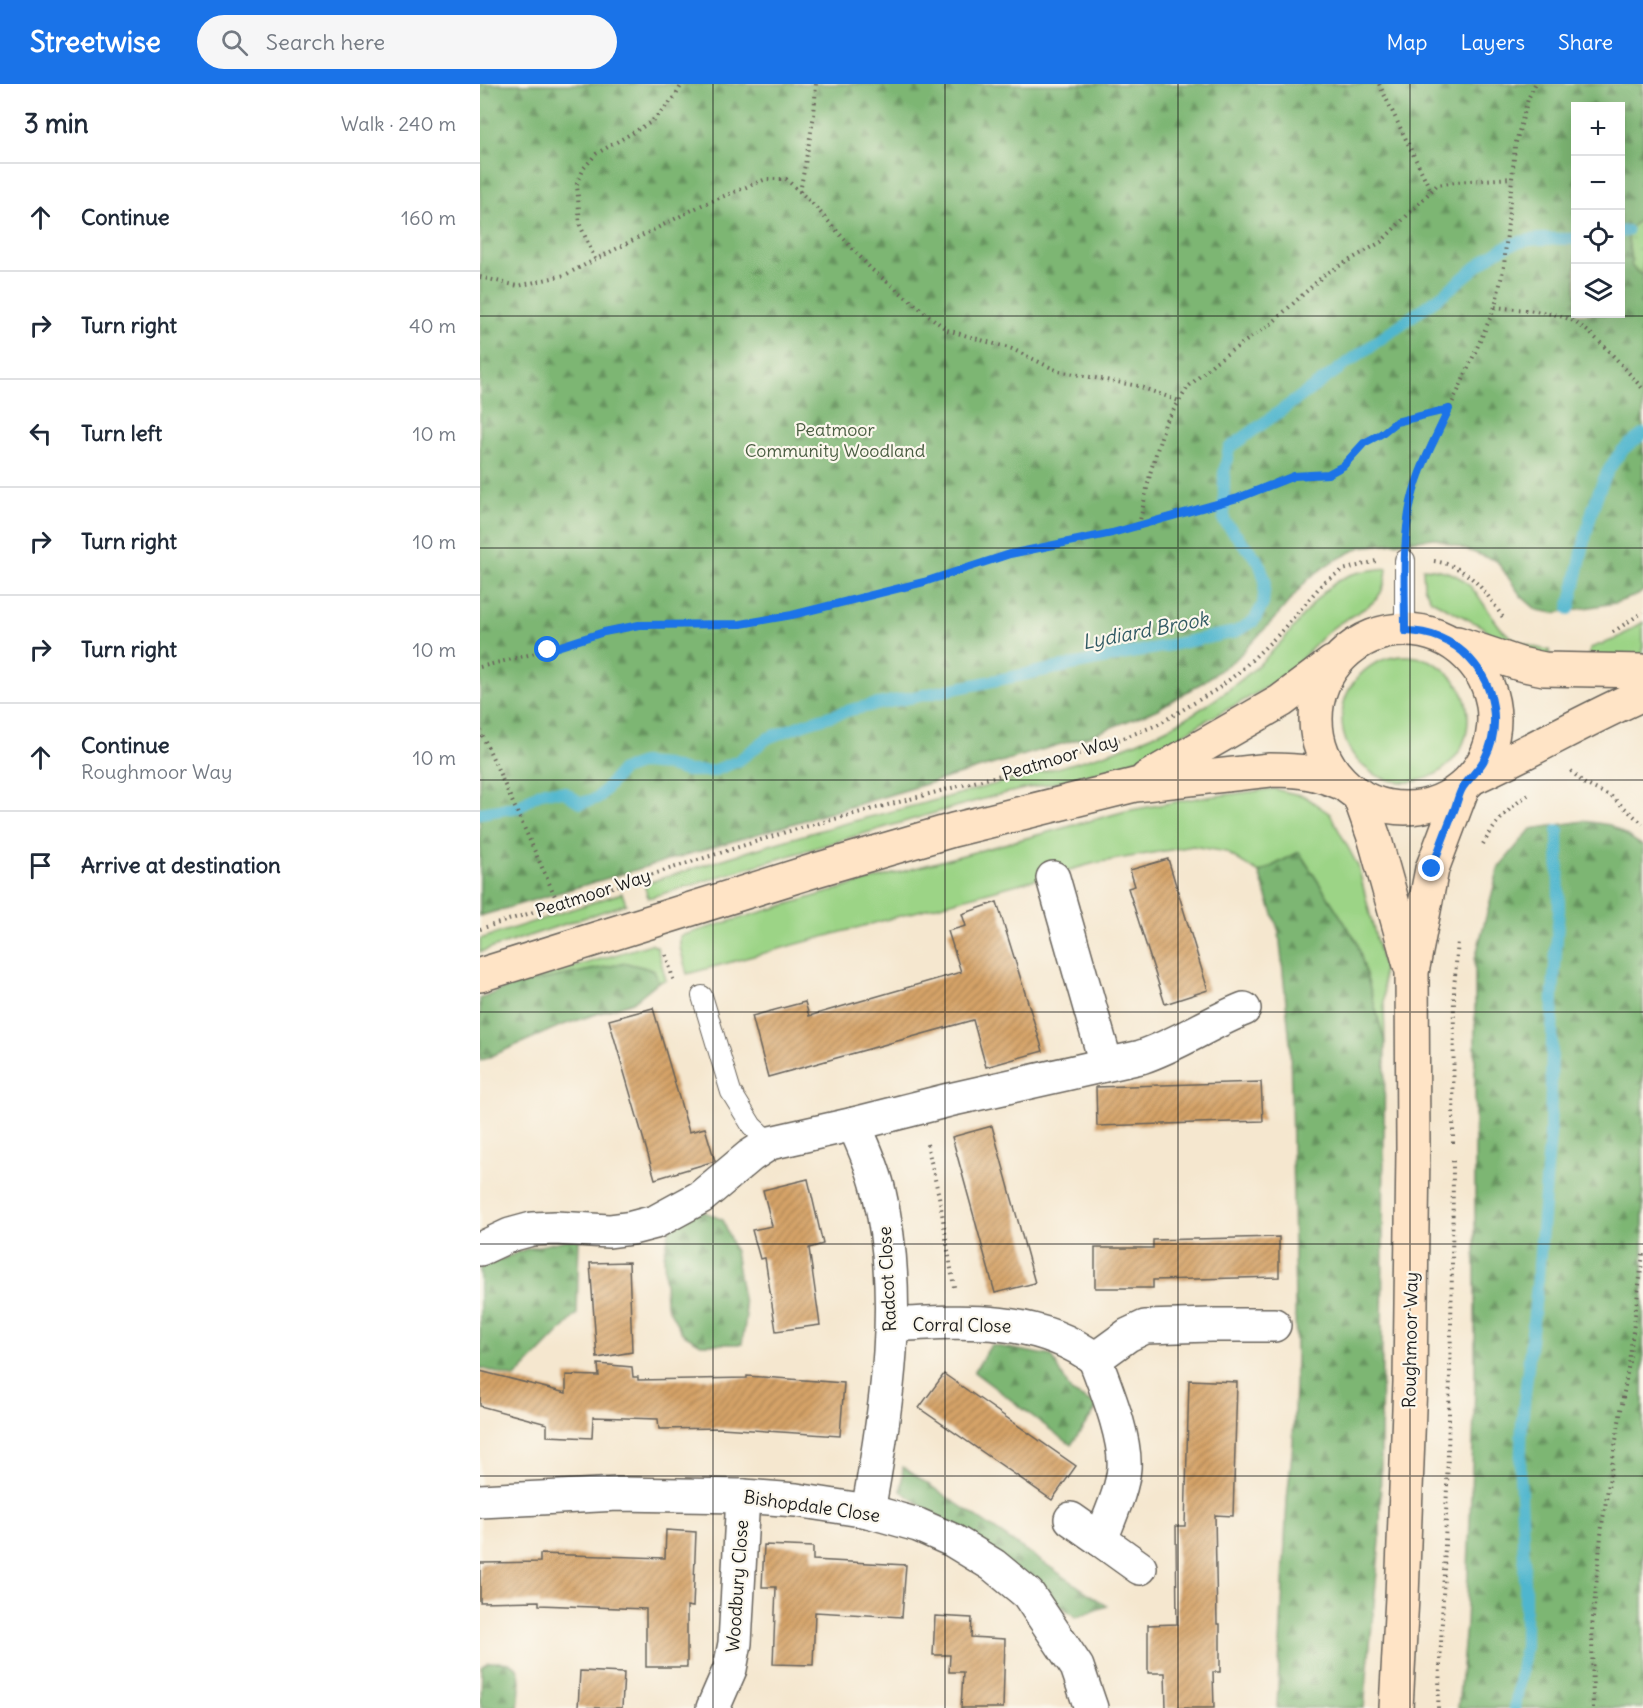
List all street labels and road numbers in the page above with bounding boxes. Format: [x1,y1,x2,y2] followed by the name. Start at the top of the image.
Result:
[999,728,1121,786] street label: Peatmoor Way
[532,864,654,922] street label: Peatmoor Way
[873,1226,901,1332] street label: Radcot Close
[1397,1272,1423,1408] street label: Roughmoor Way
[912,1313,1012,1337] street label: Corral Close
[742,1485,882,1527] street label: Bishopdale Close
[721,1519,753,1653] street label: Woodbury Close

